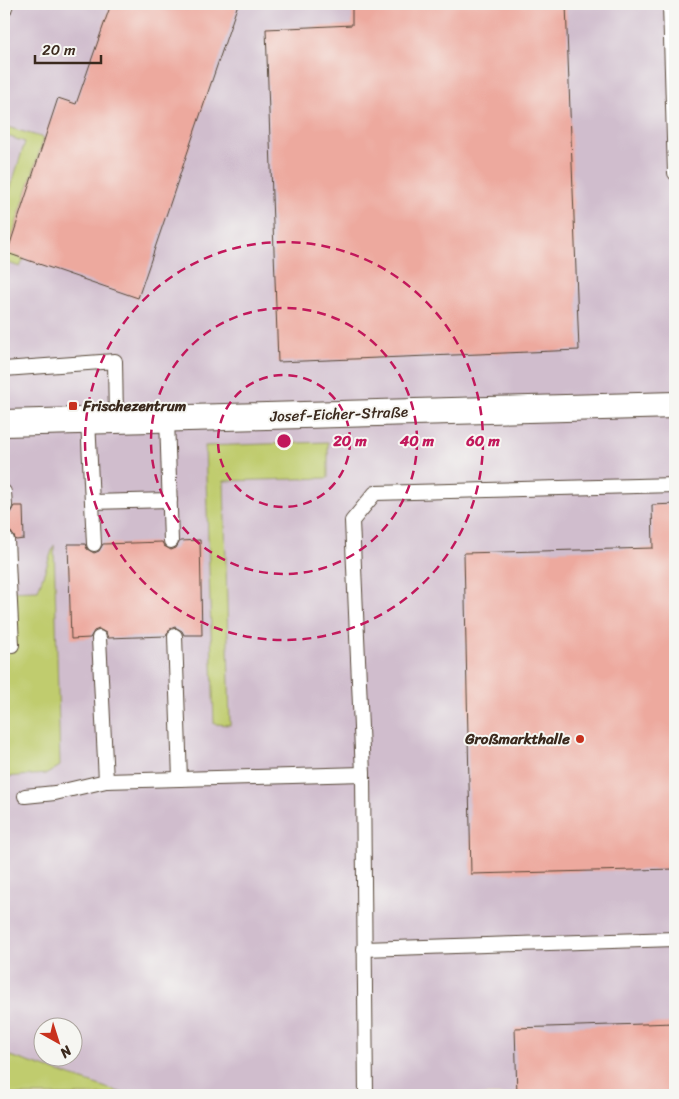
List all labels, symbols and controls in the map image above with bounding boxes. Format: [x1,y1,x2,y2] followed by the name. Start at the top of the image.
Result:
[35,32,101,64] scale bar
[42,37,76,63] text: 20 m
[82,393,187,419] place label: Frischezentrum
[269,399,408,429] street label: Josef-Eicher-Straße
[67,400,79,412] marker: Frischezentrum
[332,428,367,454] text: 20 m
[399,428,435,454] text: 40 m
[465,428,500,454] text: 60 m
[275,432,293,450] centre of rings
[464,726,570,752] place label: Großmarkthalle
[574,733,586,745] marker: Großmarkthalle
[32,1016,82,1066] north arrow
[54,1038,78,1065] text: N

